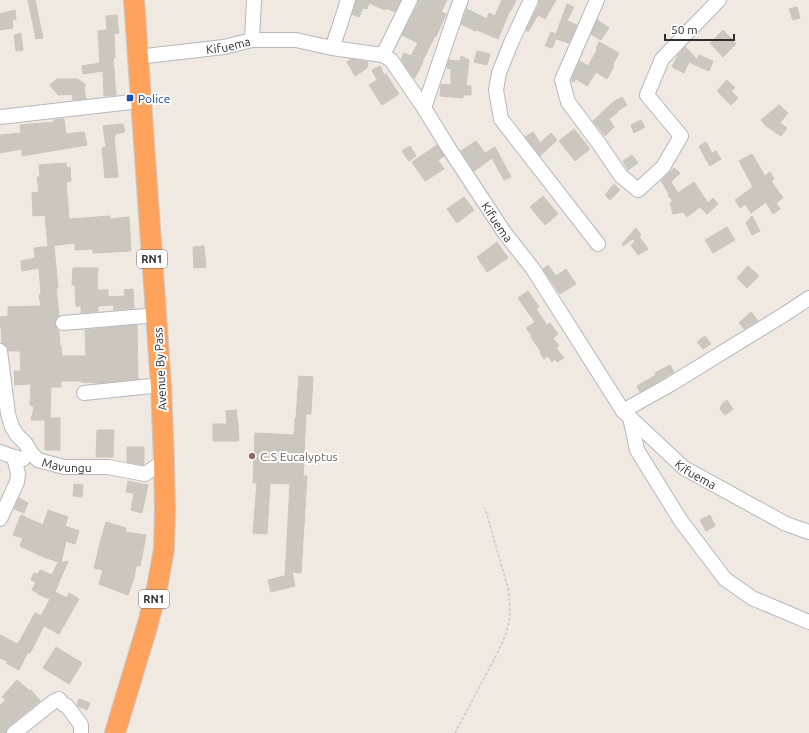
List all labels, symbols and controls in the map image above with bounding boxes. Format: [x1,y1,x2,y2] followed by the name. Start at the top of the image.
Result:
[665,16,734,42] scale bar
[671,23,698,36] text: 50 m
[205,34,252,56] street label: Kifuema
[138,92,170,105] place label: Police
[125,93,135,103] marker: Police
[480,200,516,244] street label: Kifuema
[137,250,167,268] road number: RN1
[151,327,169,411] street label: Avenue By Pass
[260,450,338,463] place label: C.S Eucalyptus
[247,451,257,461] marker: C.S Eucalyptus
[41,455,92,474] street label: Mavungu
[673,457,719,491] street label: Kifuema
[139,590,169,608] road number: RN1

